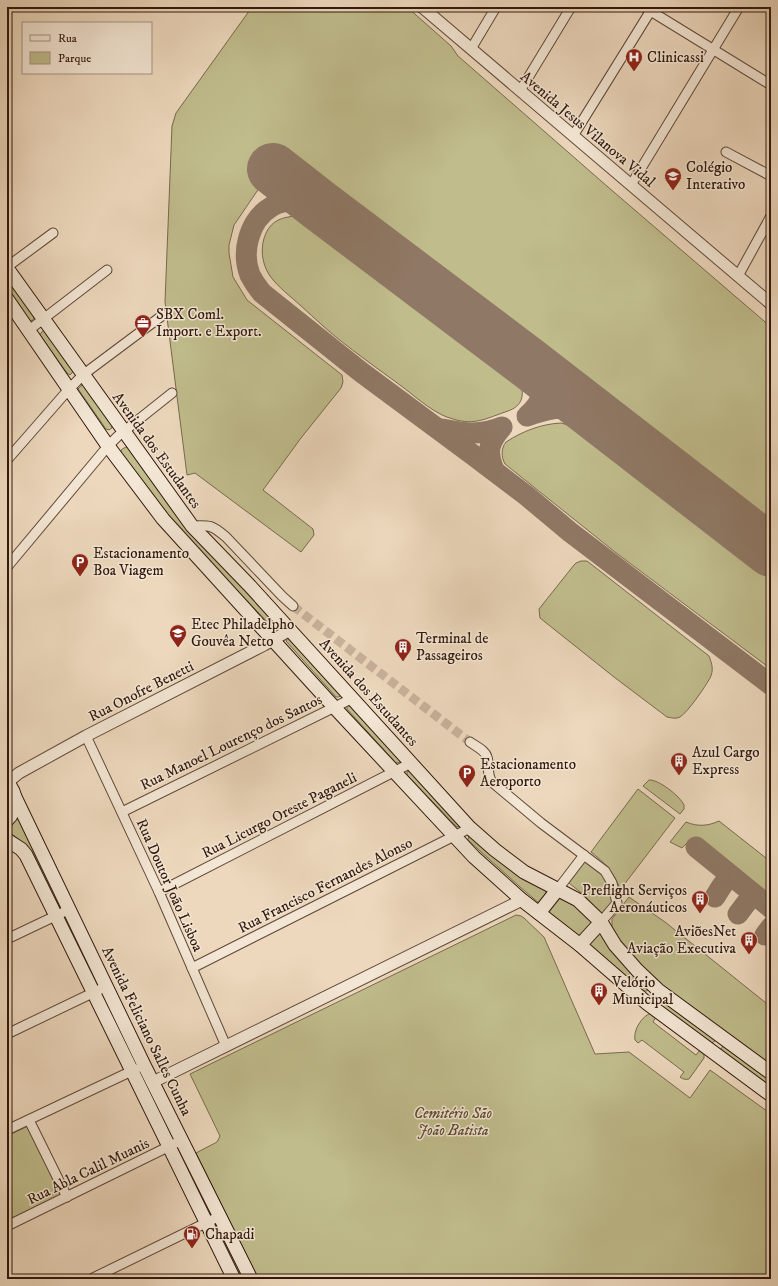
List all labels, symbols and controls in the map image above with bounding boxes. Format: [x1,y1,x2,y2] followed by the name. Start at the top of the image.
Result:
[22,22,152,74] legend
[58,31,78,46] text: Rua
[624,47,644,72] hospital icon: Clinicassi
[647,48,704,67] place label: Clinicassi
[58,51,91,66] text: Parque
[516,67,659,192] street label: Avenida Jesus Vilanova Vidal
[686,158,745,194] place label: Colégio Interativo
[663,166,683,191] school or university icon: Colégio Interativo
[156,305,262,341] place label: SBX Coml. Import. e Export.
[133,313,153,338] office icon: SBX Coml. Import. e Export.
[108,388,205,512] street label: Avenida dos Estudantes
[93,544,189,580] place label: Estacionamento Boa Viagem
[70,552,90,577] parking icon: Estacionamento Boa Viagem
[191,615,294,651] place label: Etec Philadelpho Gouvêa Netto
[168,623,188,648] school or university icon: Etec Philadelpho Gouvêa Netto
[416,629,488,665] place label: Terminal de Passageiros
[315,634,422,750] street label: Avenida dos Estudantes
[393,637,413,662] building icon: Terminal de Passageiros
[85,657,197,726] street label: Rua Onofre Benetti
[137,690,325,795] street label: Rua Manoel Lourenço dos Santos
[692,743,760,779] place label: Azul Cargo Express
[669,751,689,776] building icon: Azul Cargo Express
[480,755,576,791] place label: Estacionamento Aeroporto
[457,763,477,788] parking icon: Estacionamento Aeroporto
[199,768,360,863] street label: Rua Licurgo Oreste Paganeli
[132,816,208,955] street label: Rua Doutor João Lisboa
[235,833,416,938] street label: Rua Francisco Fernandes Alonso
[582,881,687,917] place label: Preflight Serviços Aeronáuticos
[690,889,710,914] building icon: Preflight Serviços Aeronáuticos
[627,922,737,958] place label: AviõesNet Aviação Executiva
[739,930,759,955] building icon: AviõesNet Aviação Executiva
[97,943,196,1120] street label: Avenida Feliciano Salles Cunha
[611,973,674,1009] place label: Velório Municipal
[589,981,609,1006] building icon: Velório Municipal
[414,1104,493,1140] park label: Cemitério São João Batista
[24,1134,152,1209] street label: Rua Abla Calil Muanis
[182,1224,202,1249] fuel station icon: Chapadi
[205,1225,255,1244] place label: Chapadi

